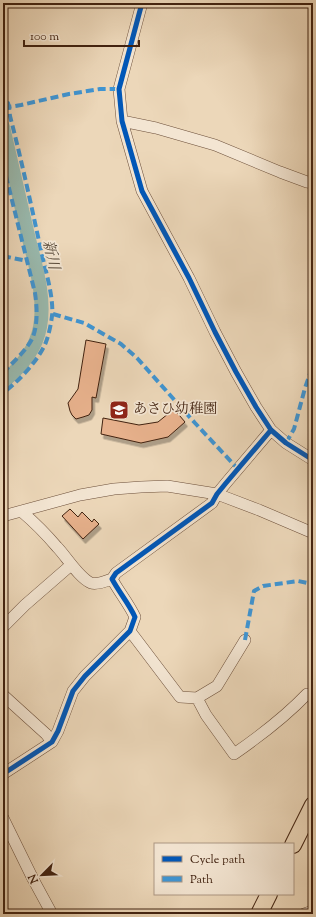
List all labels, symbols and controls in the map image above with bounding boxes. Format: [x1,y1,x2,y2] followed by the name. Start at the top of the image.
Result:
[24,22,139,48] scale bar
[30,28,59,46] text: 100 m
[36,238,64,274] water label: 新川
[108,399,130,421] school or university icon: あさひ幼稚園
[133,400,217,420] place label: あさひ幼稚園
[154,843,294,895] legend
[190,851,245,869] text: Cycle path
[22,855,62,895] north arrow
[25,871,43,887] text: N
[190,871,213,889] text: Path

